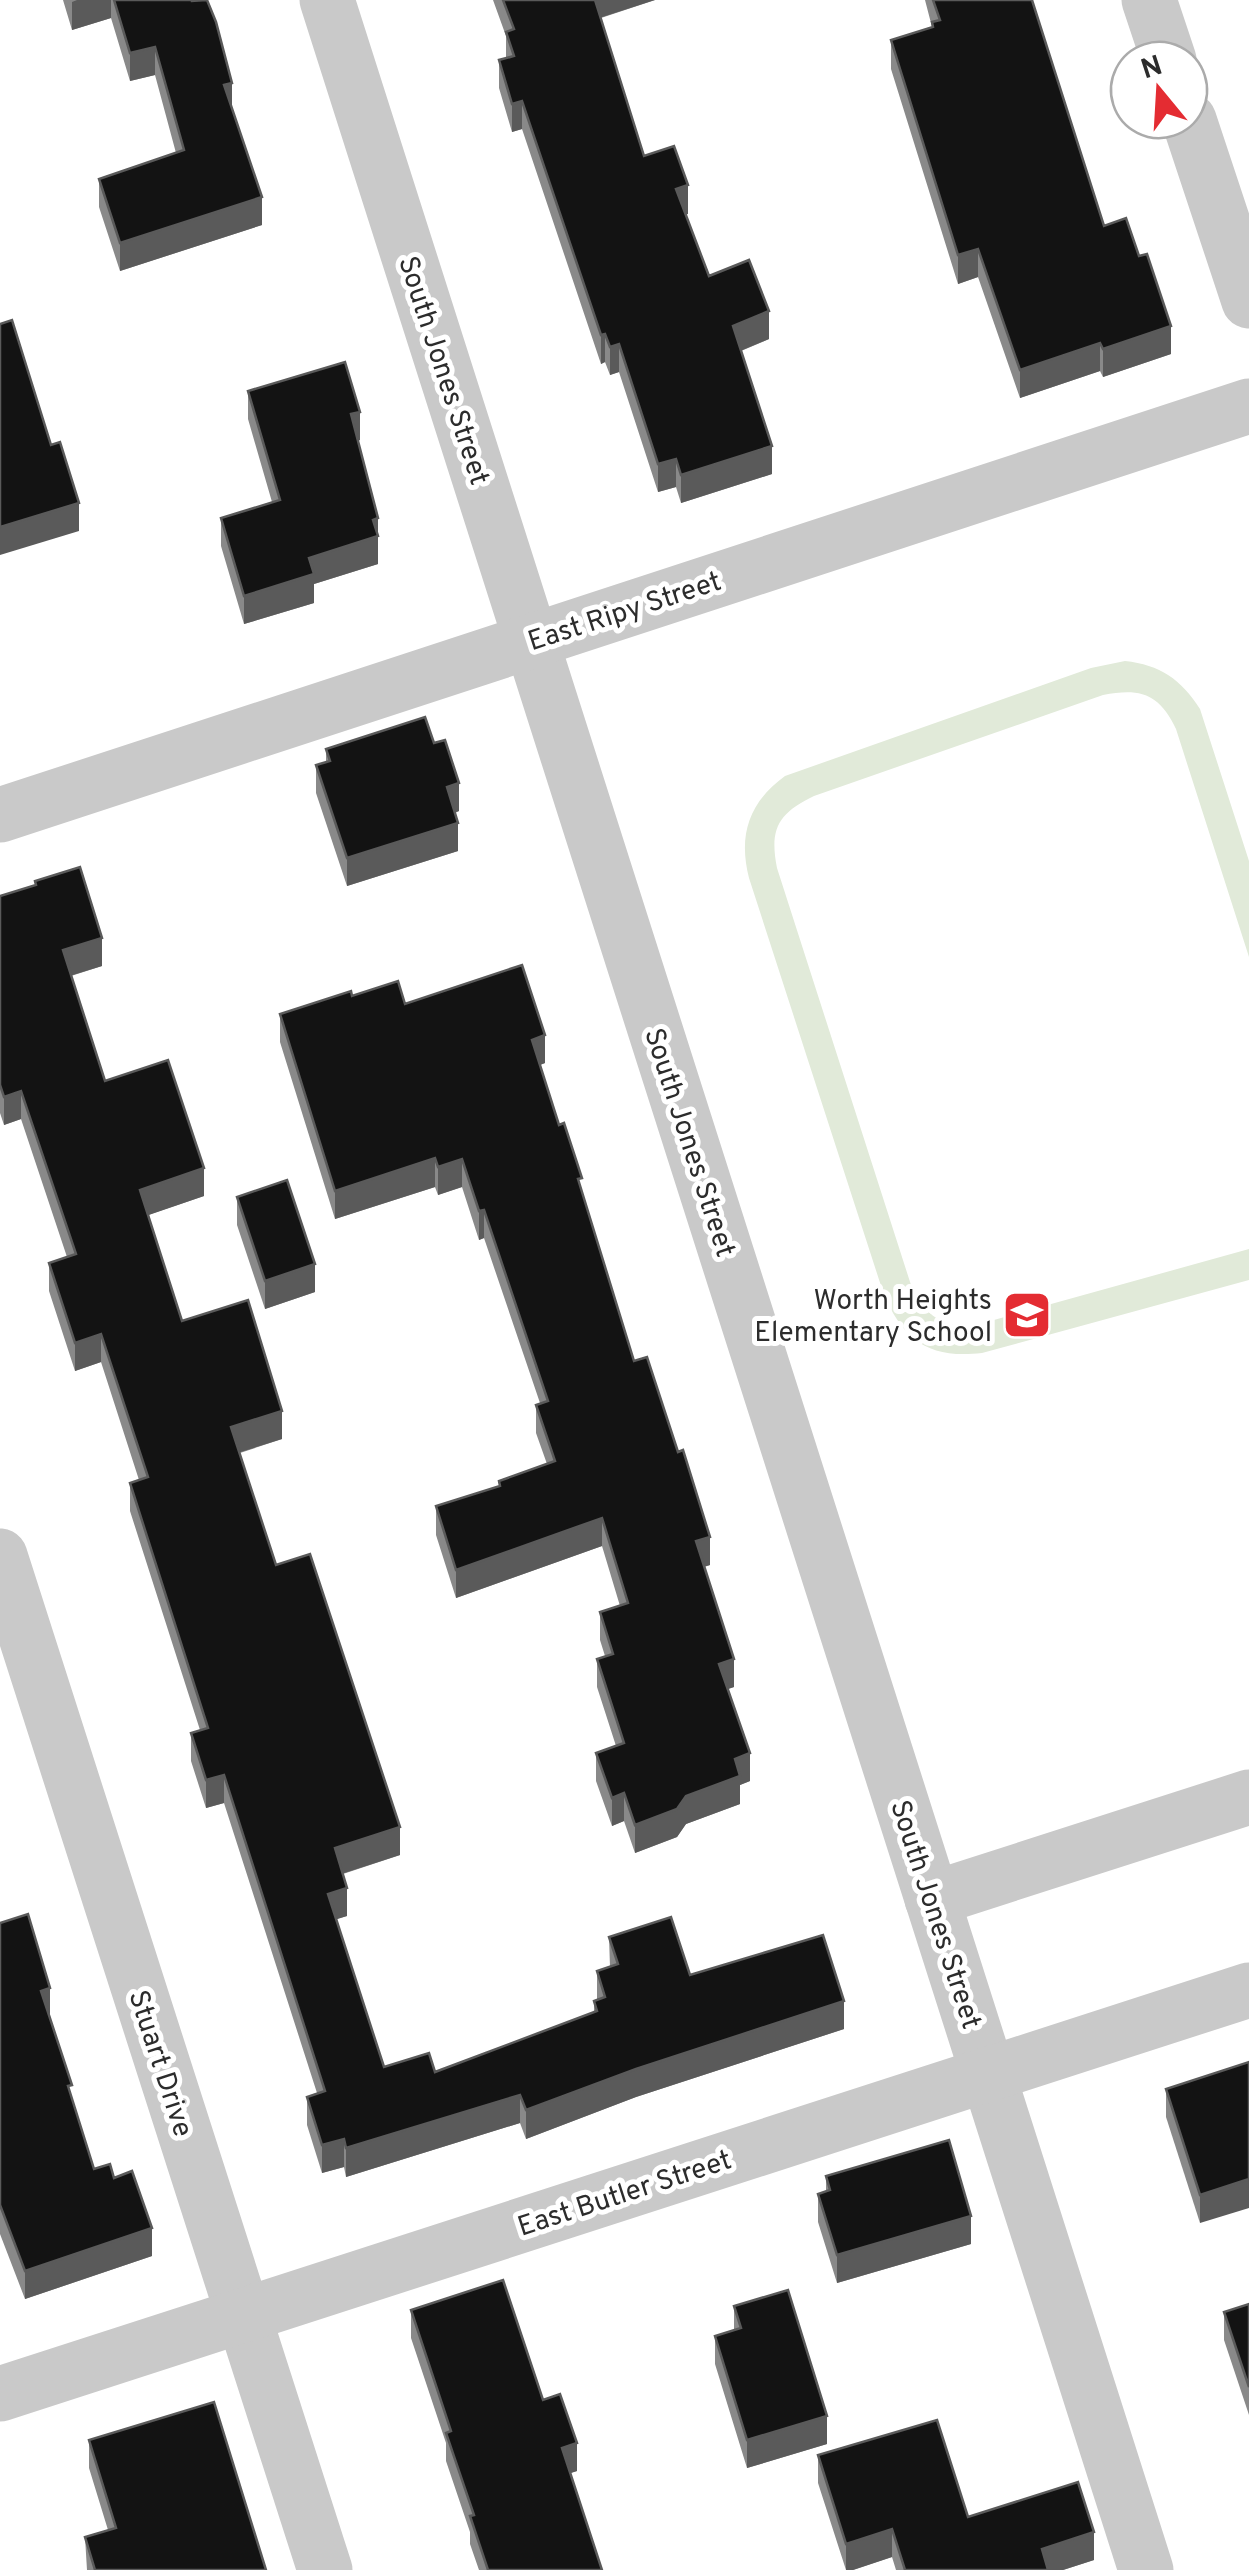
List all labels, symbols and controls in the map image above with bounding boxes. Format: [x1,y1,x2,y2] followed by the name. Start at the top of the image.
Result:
[1109,40,1209,140] north arrow
[1137,49,1167,89] text: N
[388,252,496,490] street label: South Jones Street
[524,565,726,661] street label: East Ripy Street
[634,1024,742,1262] street label: South Jones Street
[754,1284,992,1352] place label: Worth Heights Elementary School
[1001,1289,1053,1341] school or university icon: Worth Heights Elementary School
[880,1796,988,2034] street label: South Jones Street
[119,1986,200,2142] street label: Stuart Drive
[513,2143,736,2246] street label: East Butler Street

